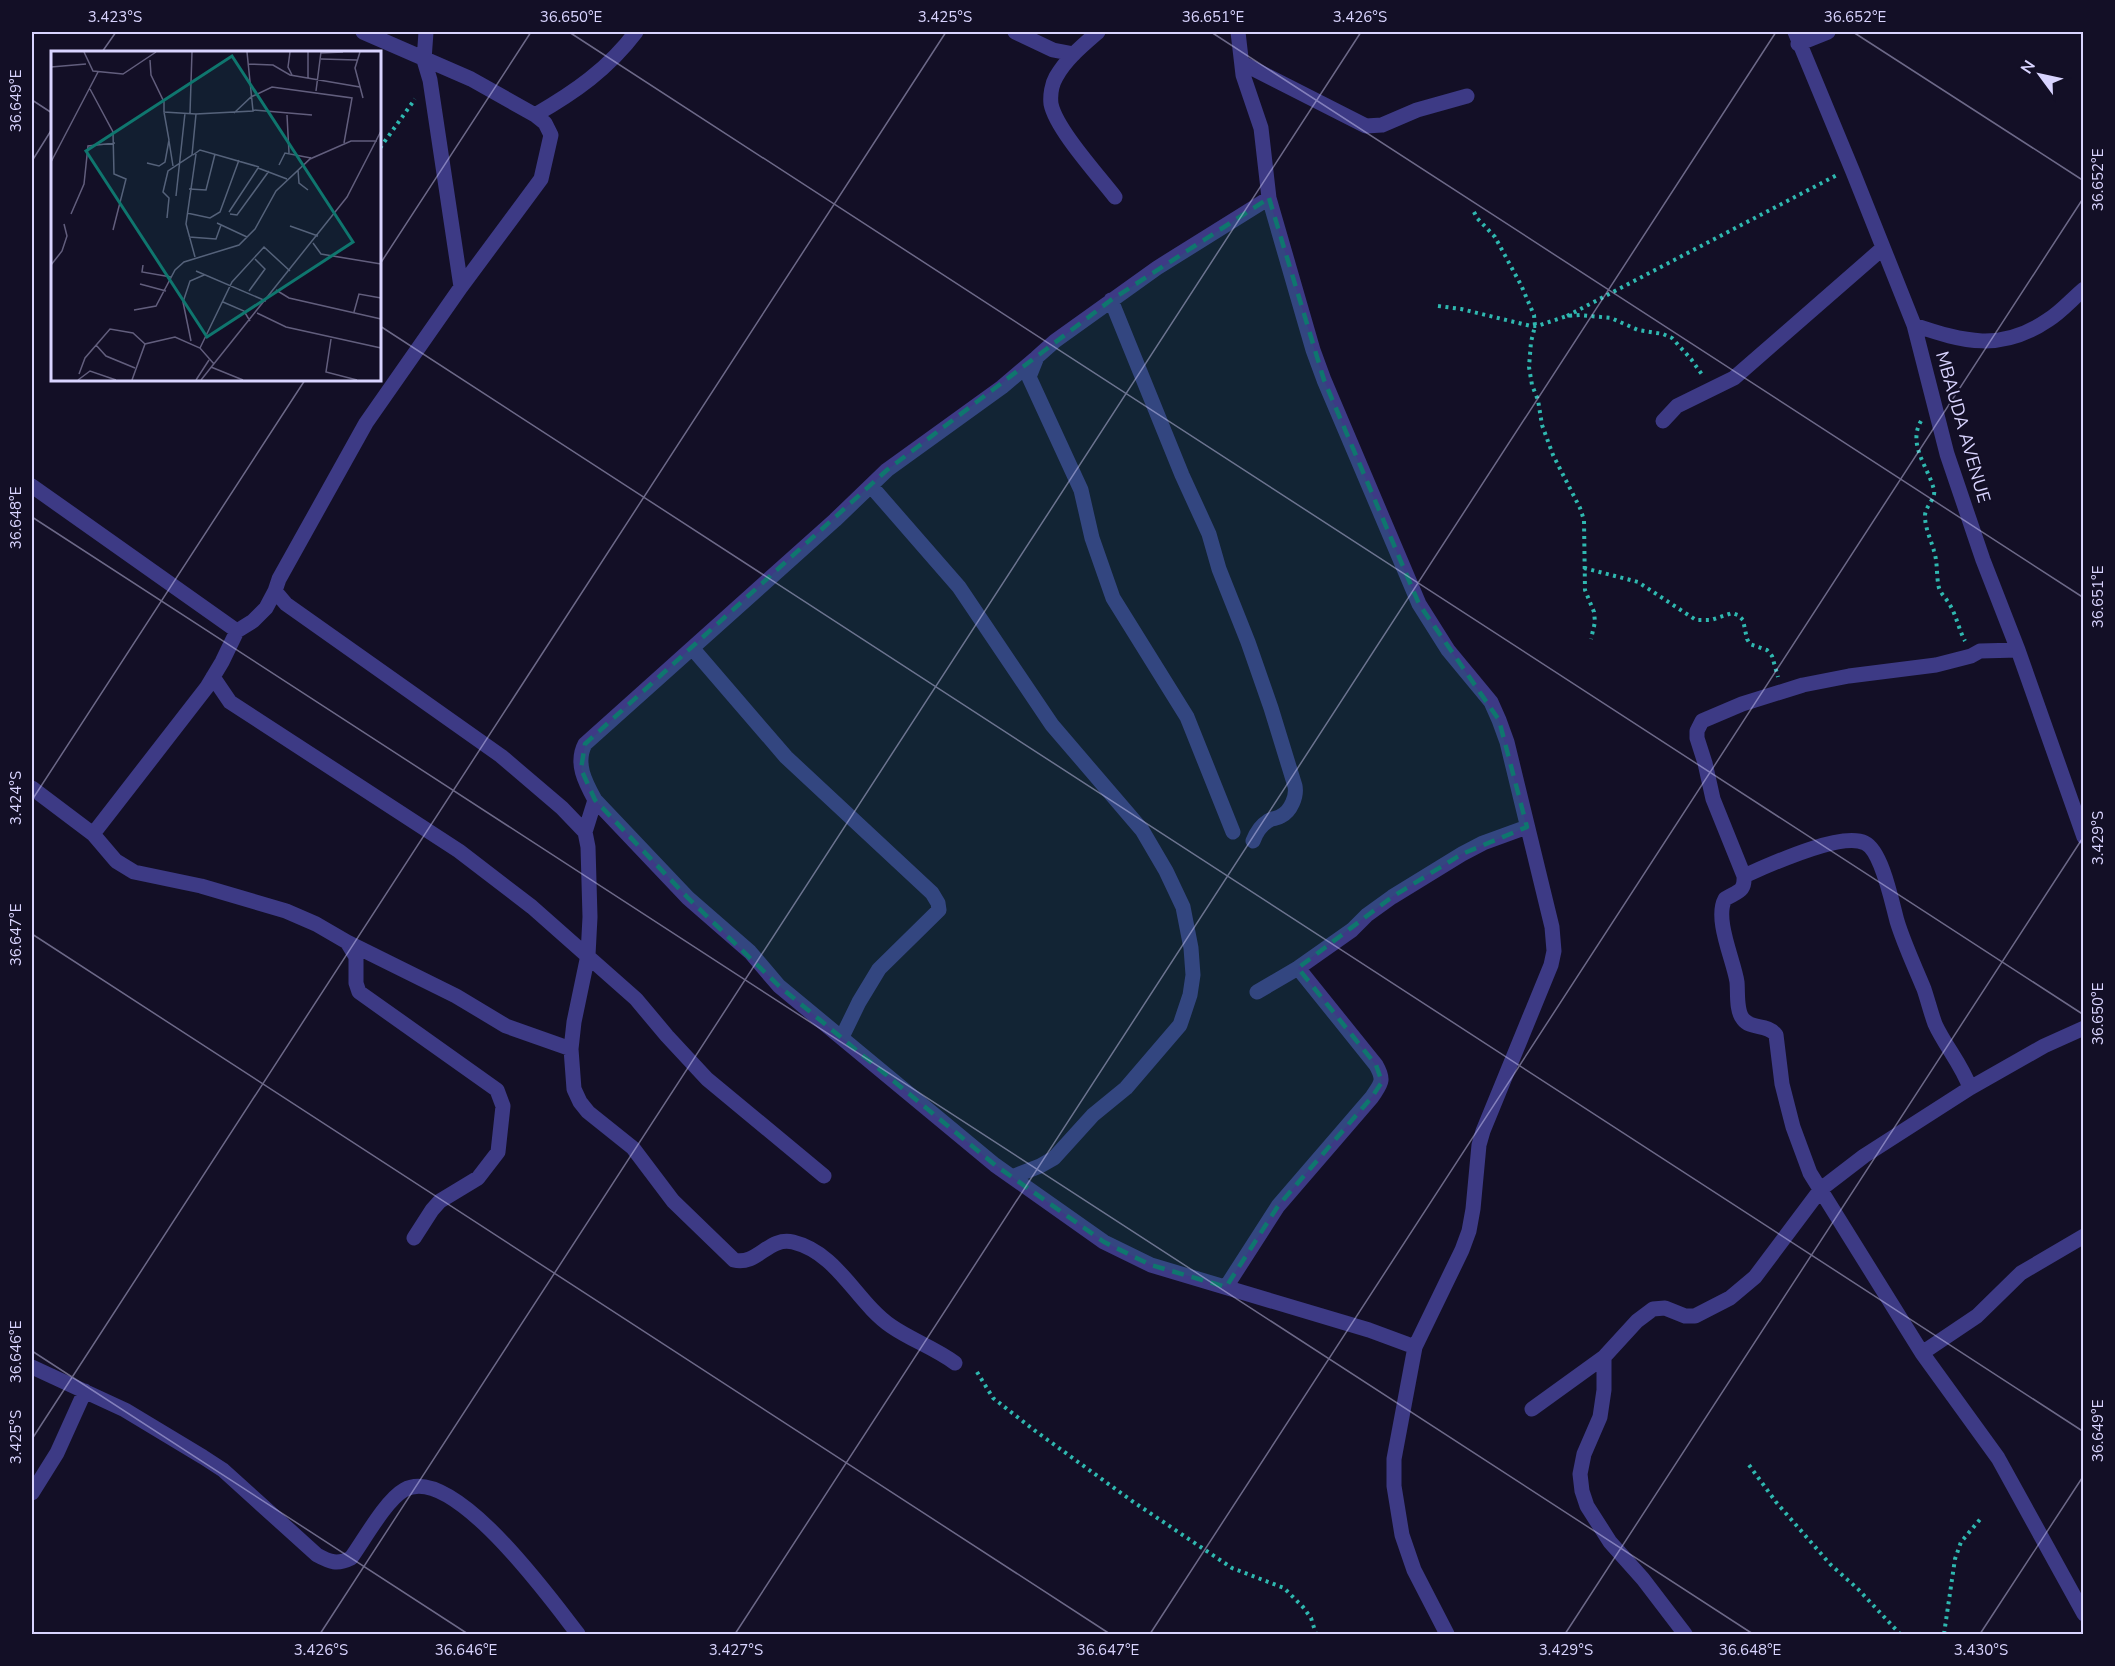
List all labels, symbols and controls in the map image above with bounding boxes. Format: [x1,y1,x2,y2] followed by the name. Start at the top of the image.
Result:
[88,7,142,27] text: 3.423°S
[540,7,602,27] text: 36.650°E
[918,7,972,27] text: 3.425°S
[1182,7,1244,27] text: 36.651°E
[1333,7,1387,27] text: 3.426°S
[1824,7,1886,27] text: 36.652°E
[2010,45,2070,105] north arrow
[51,51,381,381] inset map
[2016,56,2041,78] text: N
[6,70,26,132] text: 36.649°E
[2088,149,2108,211] text: 36.652°E
[1930,349,1996,505] street label: MBAUDA AVENUE
[6,487,26,549] text: 36.648°E
[2088,566,2108,628] text: 36.651°E
[6,771,26,825] text: 3.424°S
[2088,811,2108,865] text: 3.429°S
[6,904,26,966] text: 36.647°E
[2088,983,2108,1045] text: 36.650°E
[6,1321,26,1383] text: 36.646°E
[2088,1400,2108,1462] text: 36.649°E
[6,1410,26,1464] text: 3.425°S
[294,1640,348,1660] text: 3.426°S
[435,1640,497,1660] text: 36.646°E
[709,1640,763,1660] text: 3.427°S
[1077,1640,1139,1660] text: 36.647°E
[1539,1640,1593,1660] text: 3.429°S
[1719,1640,1781,1660] text: 36.648°E
[1954,1640,2008,1660] text: 3.430°S

